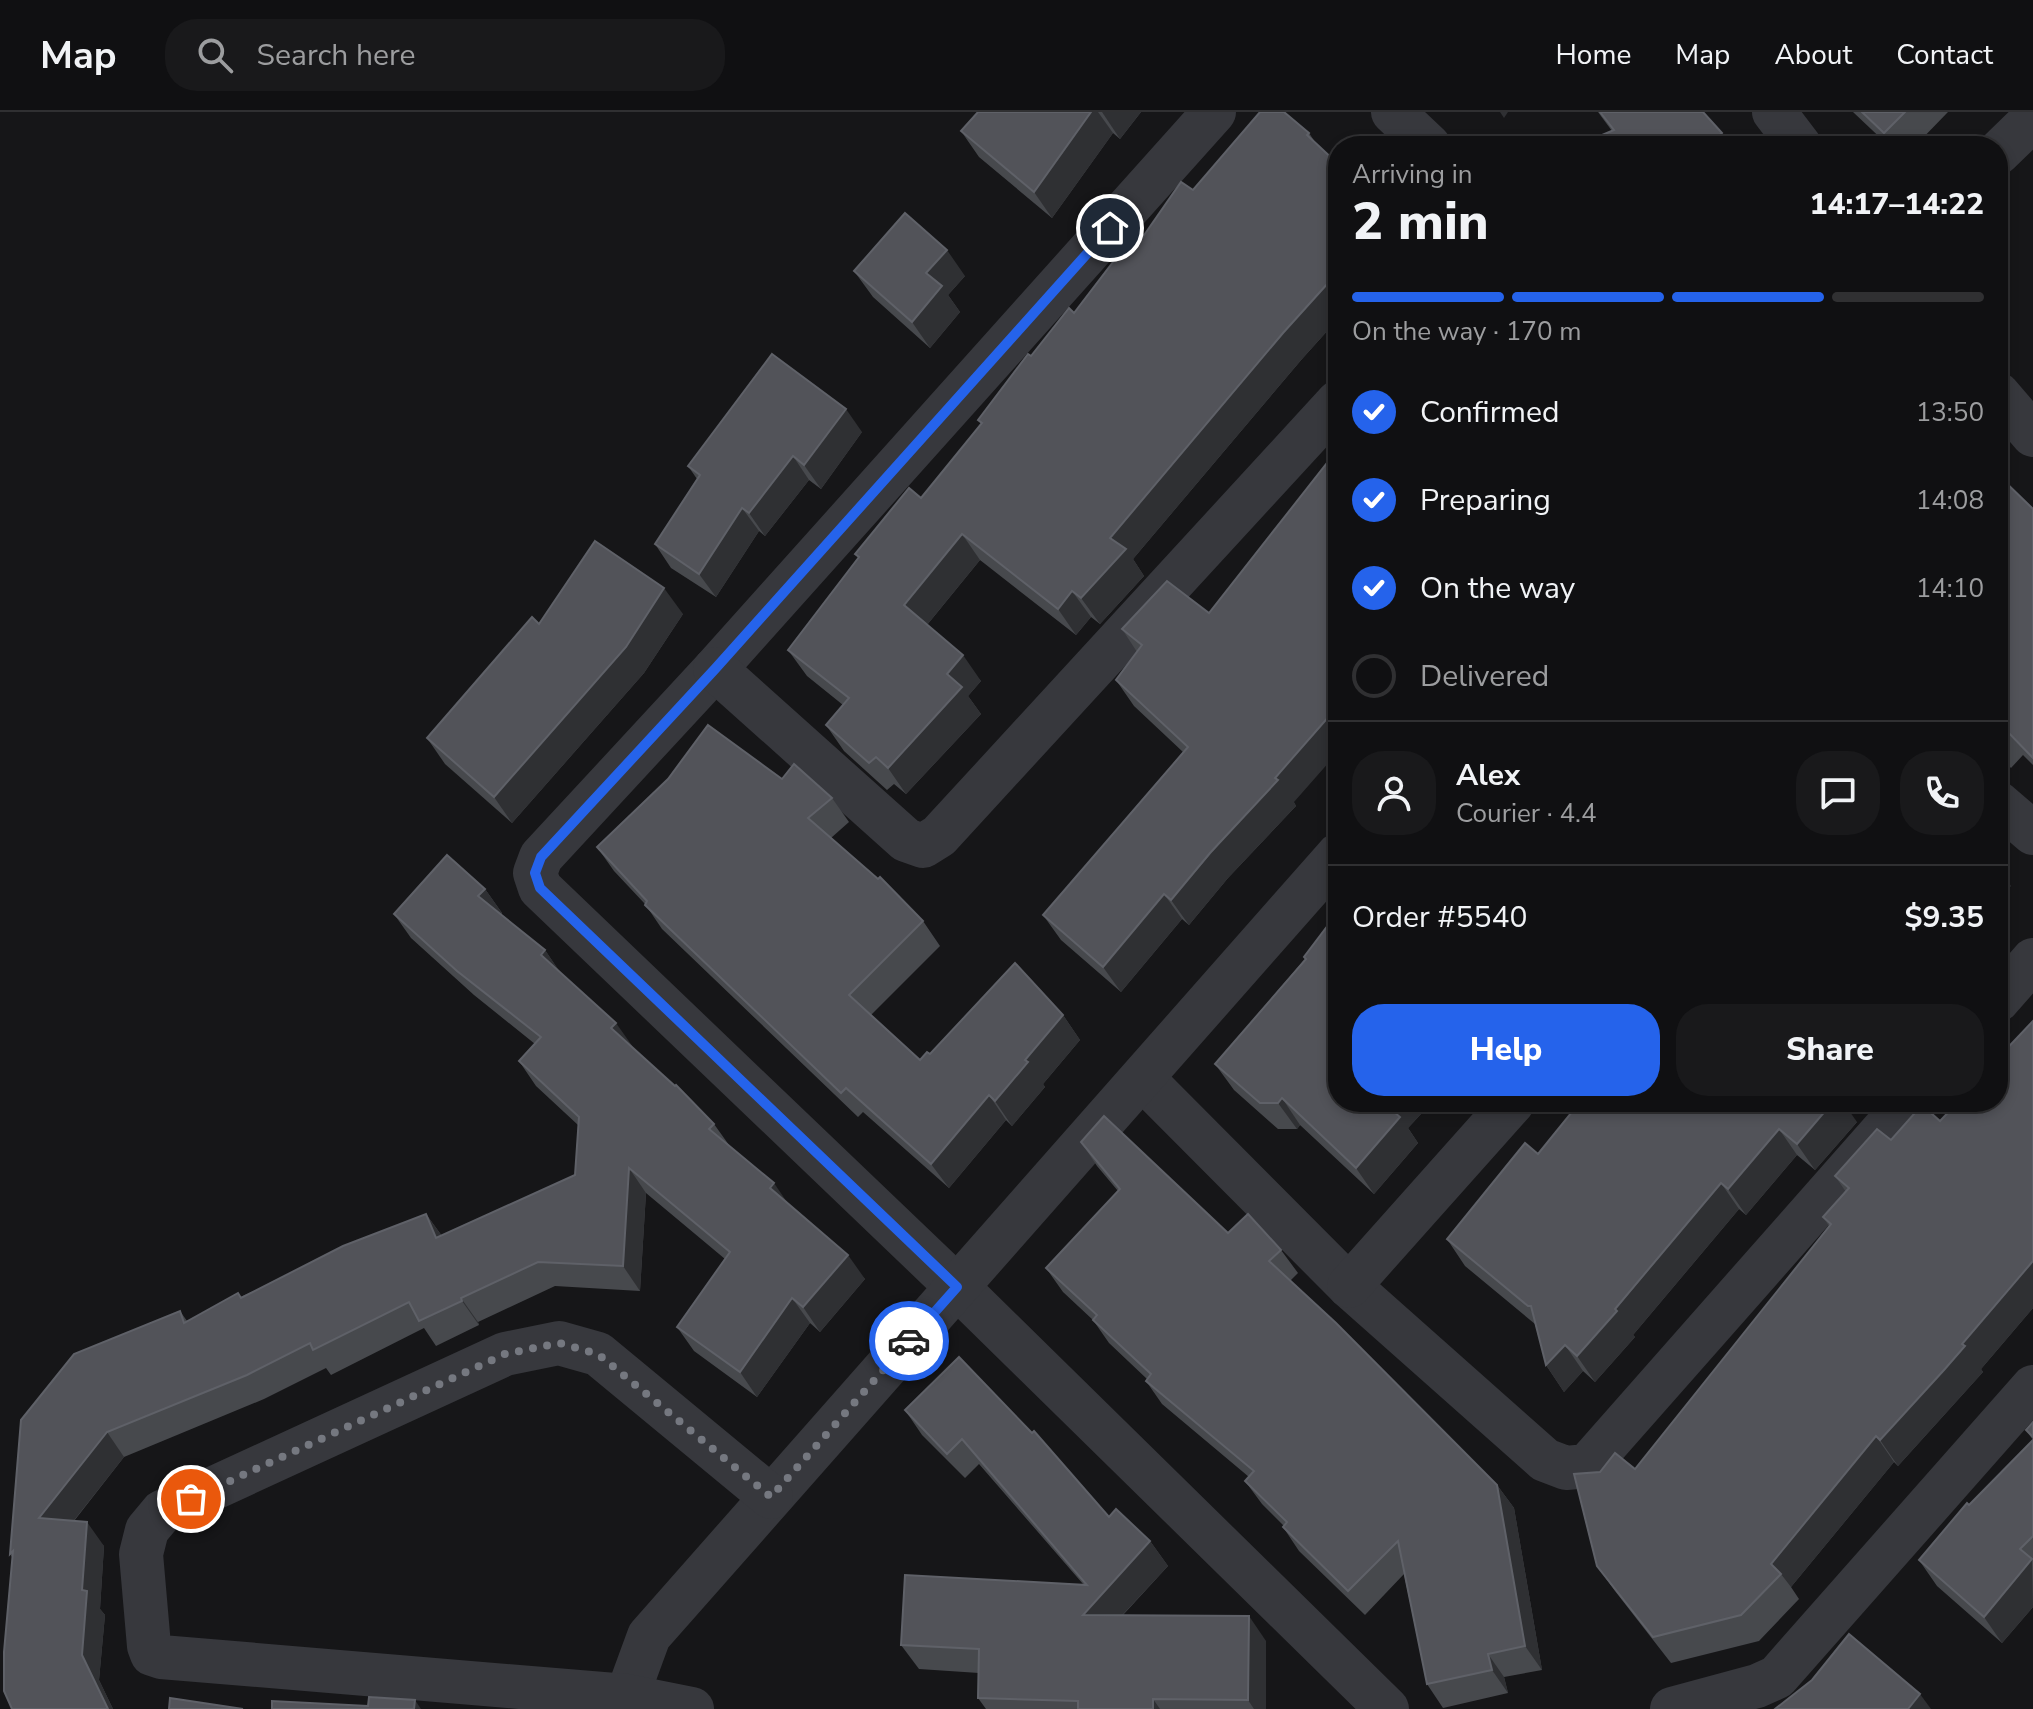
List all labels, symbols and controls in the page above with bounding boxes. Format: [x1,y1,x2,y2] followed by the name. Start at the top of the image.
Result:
[165,19,725,91] search box
[40,30,117,81] text: Map
[193,33,237,77] icon: search
[257,35,416,76] text: Search here
[1556,36,1631,74] text: Home
[1675,36,1730,74] text: Map
[1774,36,1852,74] text: About
[1896,36,1993,74] text: Contact
[1352,157,1473,192] text: Arriving in
[1809,184,1984,225] text: 14:17–14:22
[1352,186,1489,257] text: 2 min
[1076,194,1144,262] pin
[1088,206,1132,250] icon: home
[1352,314,1581,349] text: On the way · 170 m
[1352,390,1396,434] icon: check
[1420,392,1560,433] text: Confirmed
[1916,395,1984,430] text: 13:50
[1352,478,1396,522] icon: check
[1420,480,1551,521] text: Preparing
[1916,483,1984,518] text: 14:08
[1352,566,1396,610] icon: check
[1420,568,1575,609] text: On the way
[1916,571,1984,606] text: 14:10
[1420,656,1549,697] text: Delivered
[1352,751,1436,835] button: person
[1796,751,1880,835] button: chat
[1900,751,1984,835] button: phone
[1456,755,1520,796] text: Alex
[1456,796,1597,831] text: Courier · 4.4
[1352,897,1527,938] text: Order #5540
[1905,897,1984,938] text: $9.35
[1352,1004,1660,1096] button: Help
[1676,1004,1984,1096] button: Share
[869,1301,949,1381] courier
[887,1319,931,1363] icon: car
[157,1465,225,1533] pin
[169,1477,213,1521] icon: bag

